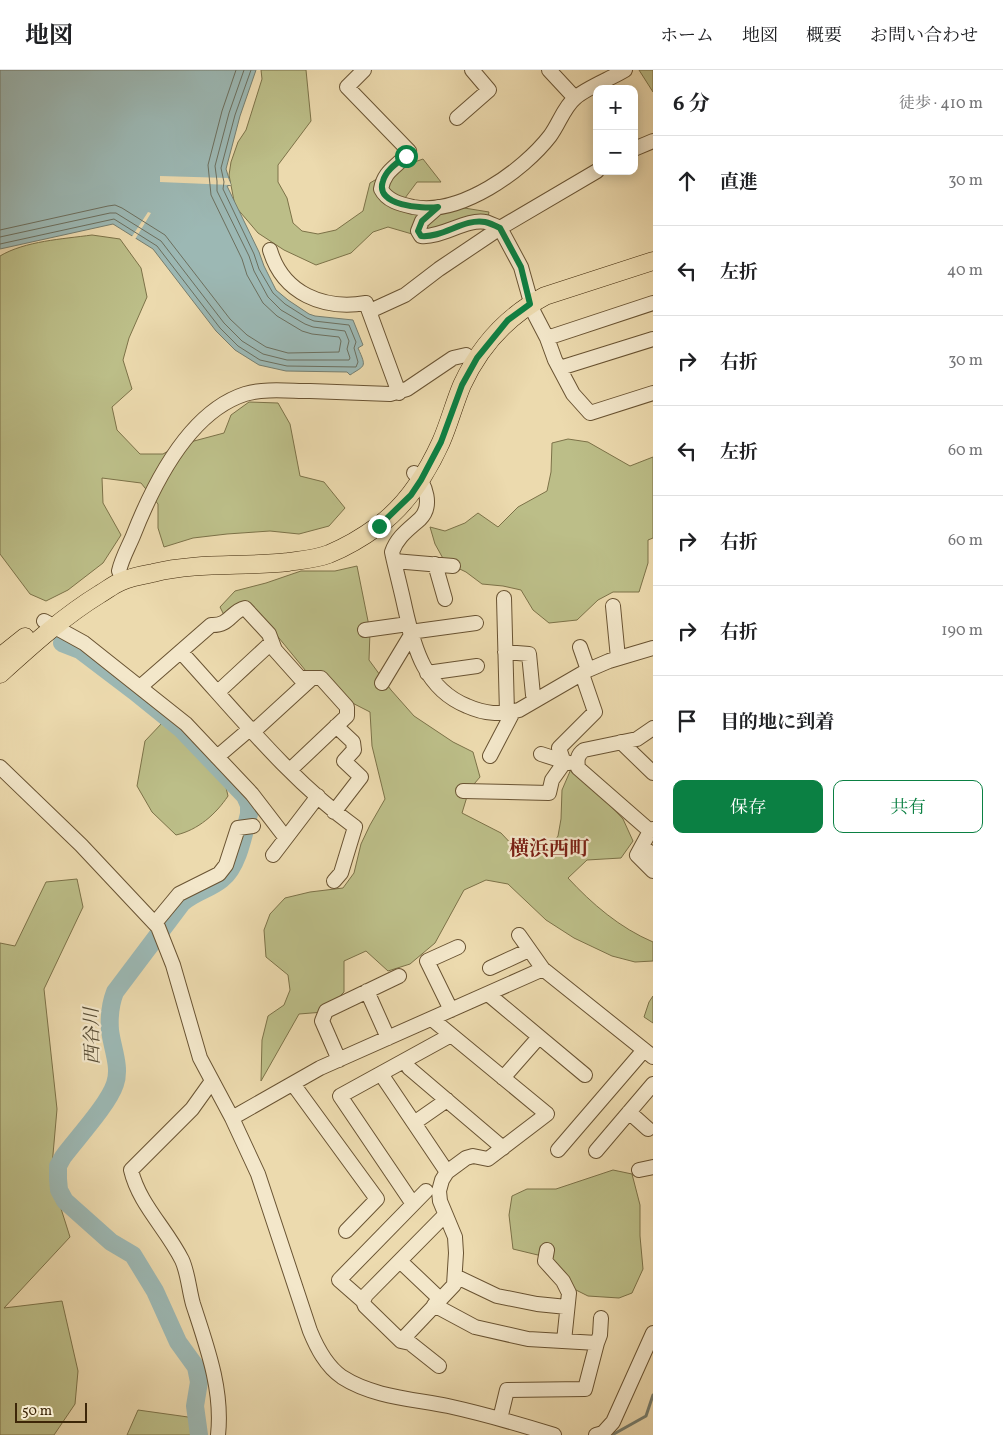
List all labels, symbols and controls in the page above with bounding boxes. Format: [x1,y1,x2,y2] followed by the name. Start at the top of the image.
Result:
[25,20,73,54] text: 地図
[660,24,714,49] text: ホーム
[742,24,778,49] text: 地図
[806,24,842,49] text: 概要
[870,24,978,49] text: お問い合わせ
[593,85,638,175] map controls
[593,85,638,130] button: +
[673,90,710,119] text: 6 分
[899,93,983,115] text: 徒歩 · 410 m
[593,130,638,175] button: −
[395,145,418,168] route start
[673,167,701,195] icon: ahead
[720,170,758,196] text: 直進
[948,170,983,192] text: 30 m
[673,257,701,285] icon: left
[720,260,758,286] text: 左折
[947,260,983,282] text: 40 m
[673,347,701,375] icon: right
[720,350,758,376] text: 右折
[948,350,983,372] text: 30 m
[673,437,701,465] icon: left
[720,440,758,466] text: 左折
[948,440,983,462] text: 60 m
[368,515,391,538] route end
[673,527,701,555] icon: right
[720,530,758,556] text: 右折
[948,530,983,552] text: 60 m
[673,617,701,645] icon: right
[720,620,758,646] text: 右折
[941,620,983,642] text: 190 m
[673,707,701,735] icon: arrive
[720,710,834,736] text: 目的地に到着
[673,780,823,833] button: 保存
[833,780,983,833] button: 共有
[509,836,590,864] district label: 横浜西町
[79,1005,106,1065] water label: 西谷川
[15,1400,88,1423] scale bar
[22,1402,52,1421] text: 50 m

